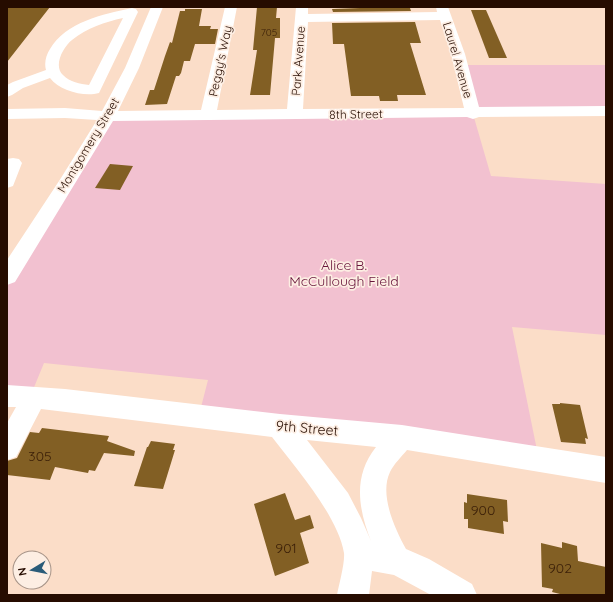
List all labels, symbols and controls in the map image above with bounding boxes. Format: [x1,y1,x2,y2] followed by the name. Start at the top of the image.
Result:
[440,20,476,100] street label: Laurel Avenue
[205,24,235,98] street label: Peggy's Way
[288,25,308,96] street label: Park Avenue
[261,26,277,39] house number: 705
[54,95,122,195] street label: Montgomery Street
[329,106,383,122] street label: 8th Street
[289,256,399,290] park label: Alice B. McCullough Field
[275,416,339,440] street label: 9th Street
[28,447,52,465] house number: 305
[471,501,495,519] house number: 900
[275,539,297,557] house number: 901
[12,550,52,590] north arrow
[548,559,572,577] house number: 902
[15,567,30,577] text: N

